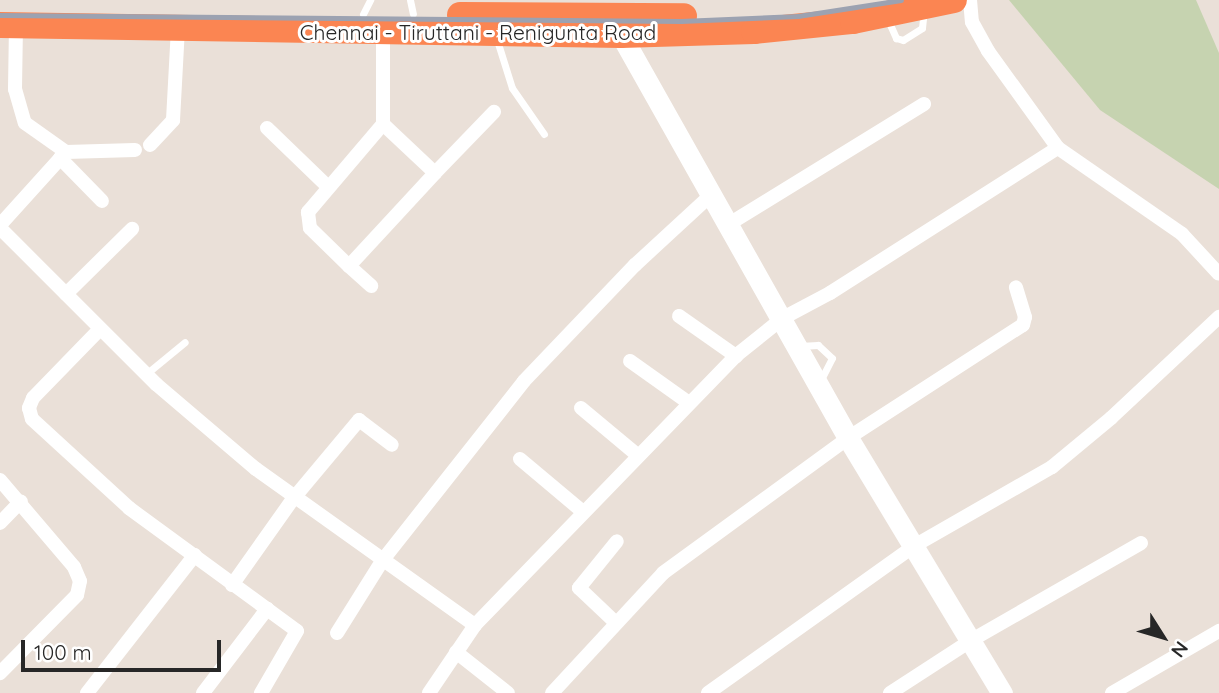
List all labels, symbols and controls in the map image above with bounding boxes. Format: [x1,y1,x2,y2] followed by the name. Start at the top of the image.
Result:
[300,19,656,45] street label: Chennai - Tiruttani - Renigunta Road
[1128,602,1198,672] north arrow
[24,626,224,670] scale bar
[1166,637,1194,662] text: N
[34,639,92,665] text: 100 m

